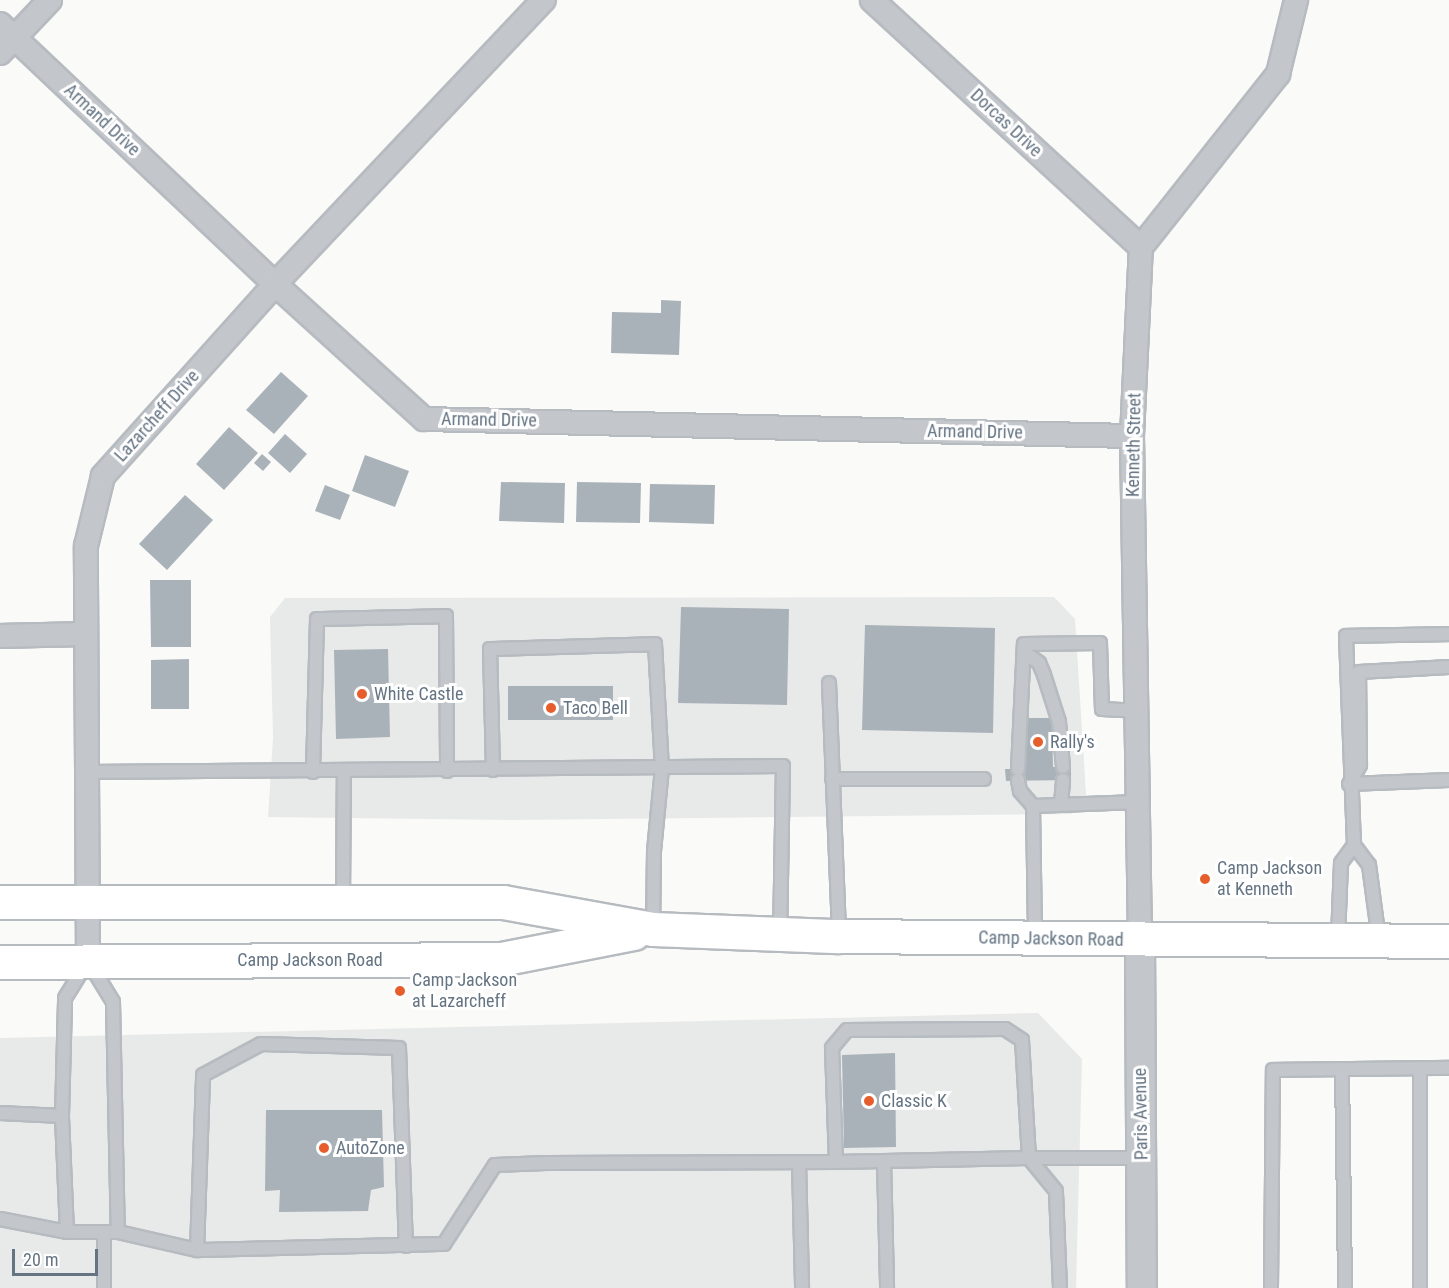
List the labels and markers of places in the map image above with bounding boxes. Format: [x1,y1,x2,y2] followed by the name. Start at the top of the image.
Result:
[374,683,463,705] place label: White Castle
[355,687,369,701] marker: White Castle
[563,697,628,719] place label: Taco Bell
[544,701,558,715] marker: Taco Bell
[1050,731,1095,753] place label: Rally's
[1031,735,1045,749] marker: Rally's
[1217,858,1322,900] place label: Camp Jackson at Kenneth
[1198,872,1212,886] marker: Camp Jackson at Kenneth
[412,970,517,1012] place label: Camp Jackson at Lazarcheff
[393,984,407,998] marker: Camp Jackson at Lazarcheff
[881,1090,947,1112] place label: Classic K
[862,1094,876,1108] marker: Classic K
[336,1137,405,1159] place label: AutoZone
[317,1141,331,1155] marker: AutoZone

